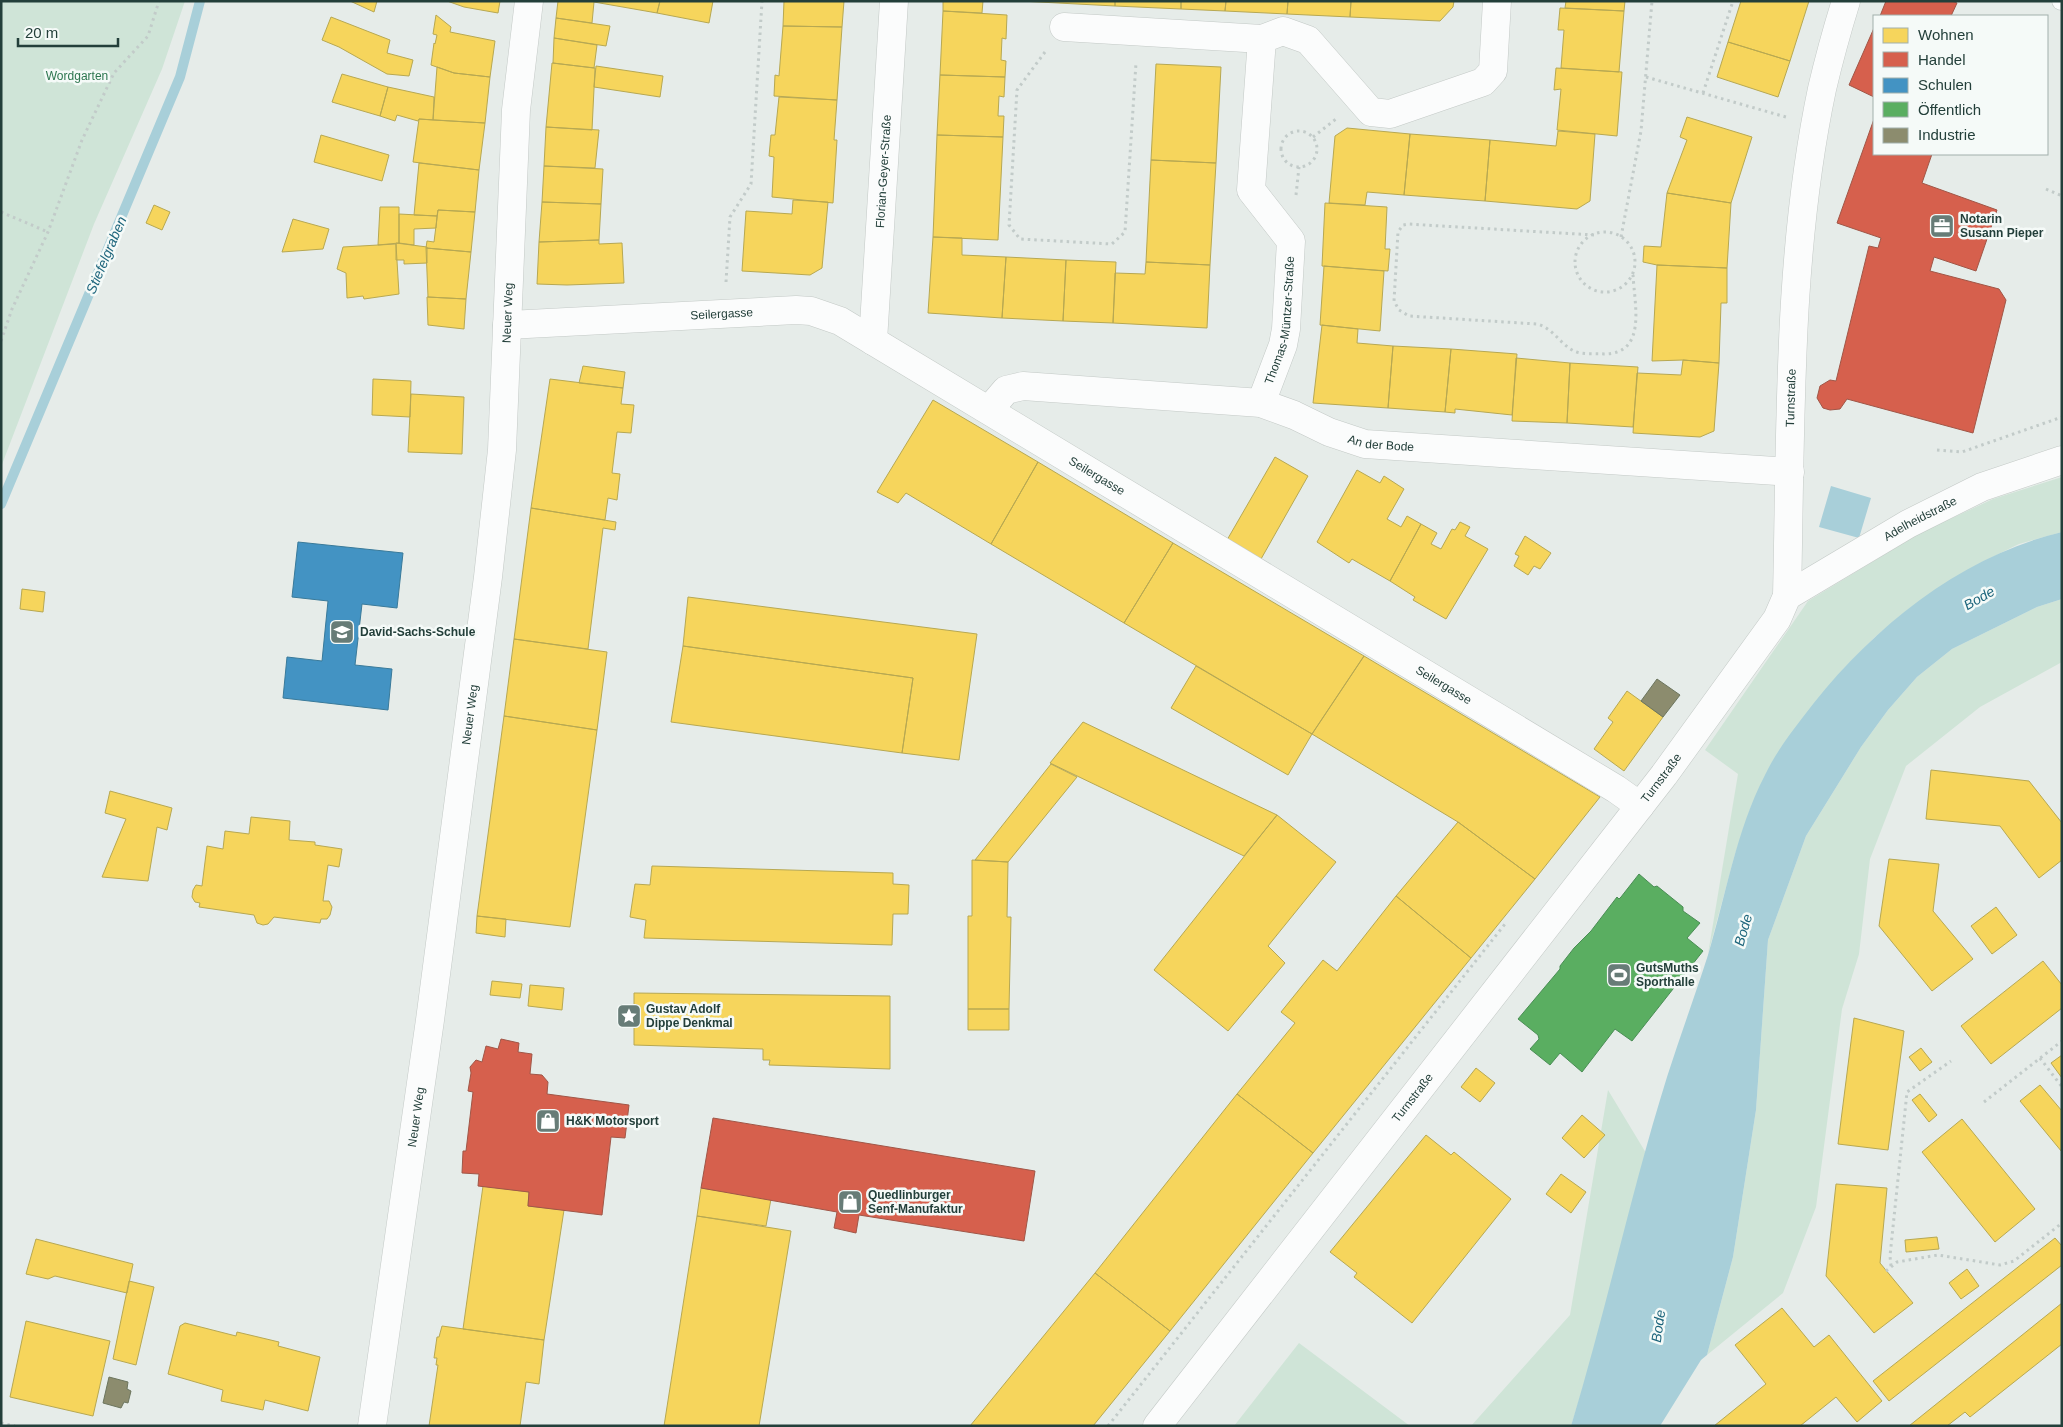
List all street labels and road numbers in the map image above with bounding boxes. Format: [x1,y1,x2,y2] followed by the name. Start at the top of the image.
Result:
[873,114,894,228] street label: Florian-Geyer-Straße
[1262,255,1297,386] street label: Thomas-Müntzer-Straße
[499,282,516,343] street label: Neuer Weg
[690,305,754,322] street label: Seilergasse
[1783,368,1799,427] street label: Turnstraße
[1346,432,1415,454] street label: An der Bode
[1066,454,1128,498] street label: Seilergasse
[1881,494,1959,544] street label: Adelheidstraße
[1413,663,1474,707] street label: Seilergasse
[459,684,481,746] street label: Neuer Weg
[1638,750,1685,806] street label: Turnstraße
[1389,1070,1436,1125] street label: Turnstraße
[405,1086,427,1148] street label: Neuer Weg

